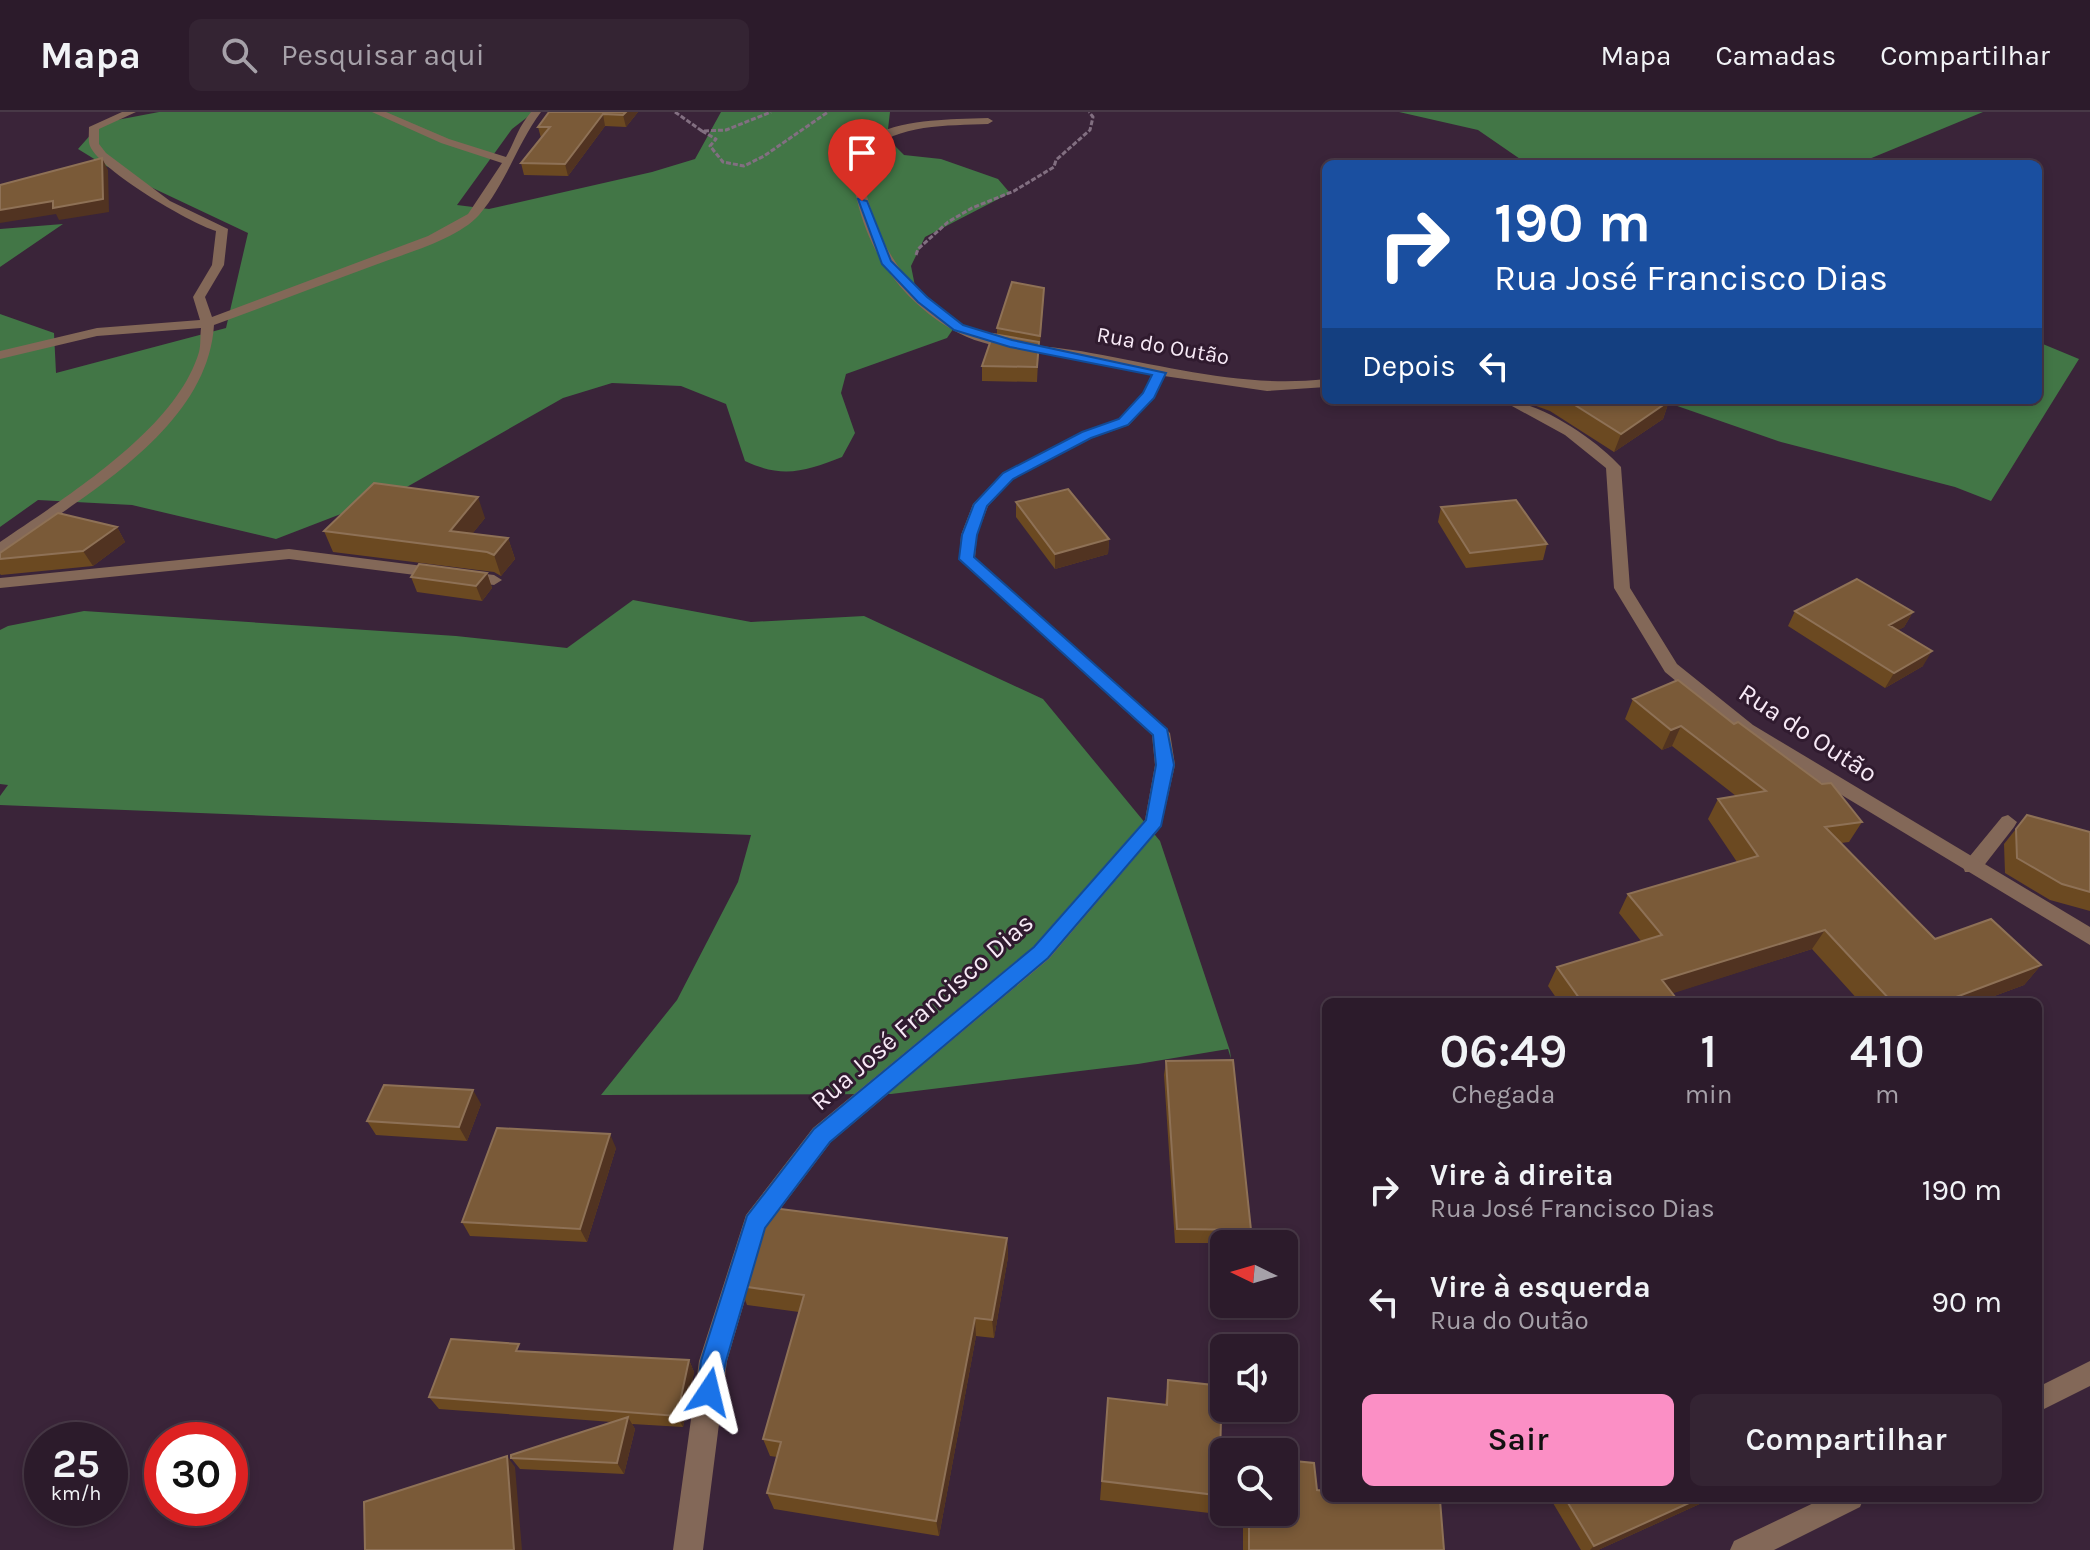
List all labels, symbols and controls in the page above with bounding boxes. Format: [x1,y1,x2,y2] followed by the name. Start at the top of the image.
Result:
[189,19,749,91] search box
[40,33,141,78] text: Mapa
[217,33,261,77] icon: search
[281,37,485,73] text: Pesquisar aqui
[1600,39,1671,72] text: Mapa
[1715,39,1836,72] text: Camadas
[1880,39,2050,72] text: Compartilhar
[828,119,896,201] pin
[840,131,884,175] icon: arrive
[1494,190,1651,255] text: 190 m
[1362,192,1466,296] icon: right
[1494,257,1888,299] text: Rua José Francisco Dias
[1095,322,1231,370] street label: Rua do Outão
[1472,344,1516,388] icon: left
[1362,348,1456,384] text: Depois
[1733,677,1883,789] street label: Rua do Outão
[804,907,1040,1117] street label: Rua José Francisco Dias
[1439,1023,1567,1079] text: 06:49
[1700,1023,1717,1079] text: 1
[1850,1023,1925,1079] text: 410
[1452,1079,1555,1110] text: Chegada
[1685,1079,1732,1110] text: min
[1875,1079,1899,1110] text: m
[1430,1157,1613,1193] text: Vire à direita
[1362,1168,1406,1212] icon: right
[1922,1172,2002,1208] text: 190 m
[1430,1193,1715,1224] text: Rua José Francisco Dias
[1210,1230,1298,1318] north arrow
[1210,1230,1298,1526] map controls
[1430,1269,1651,1305] text: Vire à esquerda
[1362,1280,1406,1324] icon: left
[1932,1284,2002,1320] text: 90 m
[1430,1305,1589,1336] text: Rua do Outão
[1210,1334,1298,1422] button: sound
[667,1350,751,1434] position arrow
[1362,1394,1674,1486] button: Sair
[1690,1394,2002,1486] button: Compartilhar
[144,1422,248,1526] speed limit sign: 30
[1210,1438,1298,1526] button: search
[52,1440,100,1487] text: 25
[51,1482,101,1505] text: km/h

